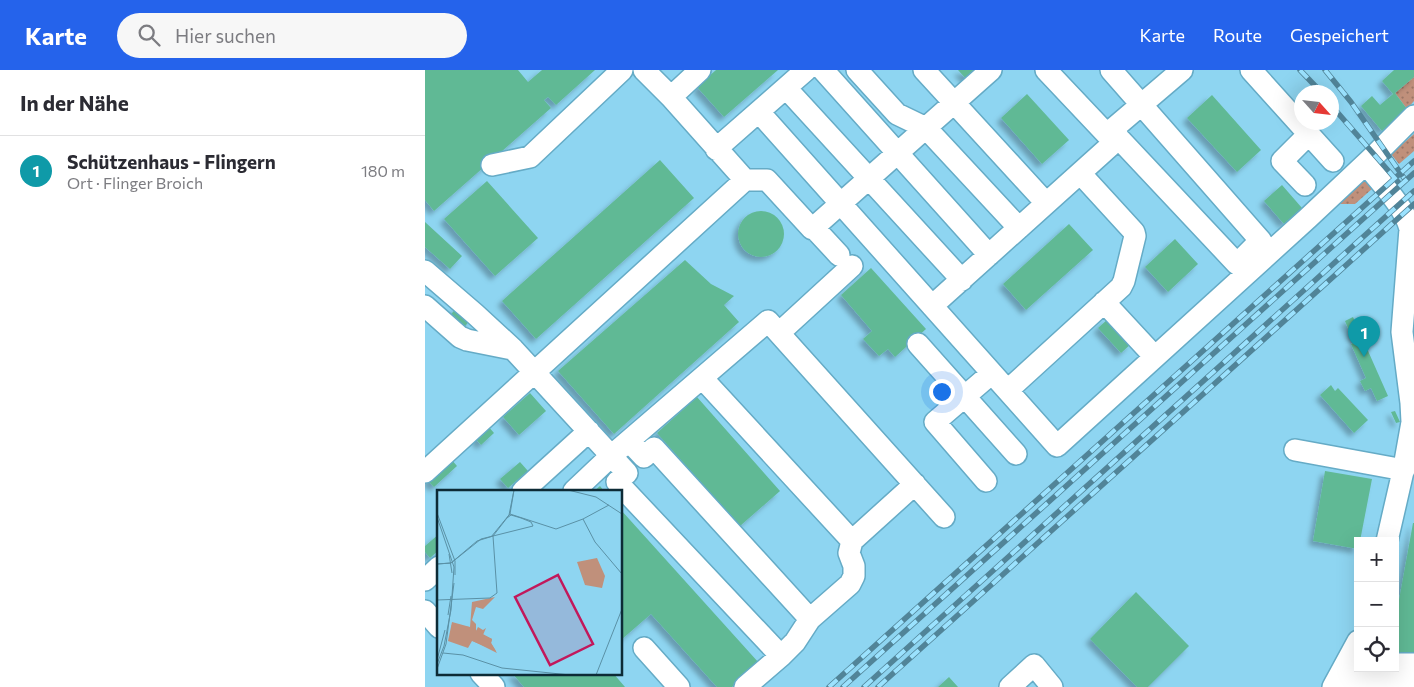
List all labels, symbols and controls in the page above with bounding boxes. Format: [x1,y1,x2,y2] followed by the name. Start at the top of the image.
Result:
[117,13,467,58] search box
[25,21,87,50] text: Karte
[135,21,163,49] icon: search
[175,24,276,47] text: Hier suchen
[1140,24,1185,46] text: Karte
[1213,24,1262,46] text: Route
[1290,24,1389,46] text: Gespeichert
[1294,85,1339,130] north arrow
[20,90,129,115] text: In der Nähe
[67,150,276,173] text: Schützenhaus - Flingern
[32,161,40,180] text: 1
[361,161,405,180] text: 180 m
[67,173,203,192] text: Ort · Flinger Broich
[1348,316,1380,357] pin: 1
[929,379,955,405] your location
[437,490,623,674] inset map
[1354,537,1399,672] map controls
[1354,537,1399,582] button: +
[1354,582,1399,627] button: −
[1354,627,1399,672] button: locate

